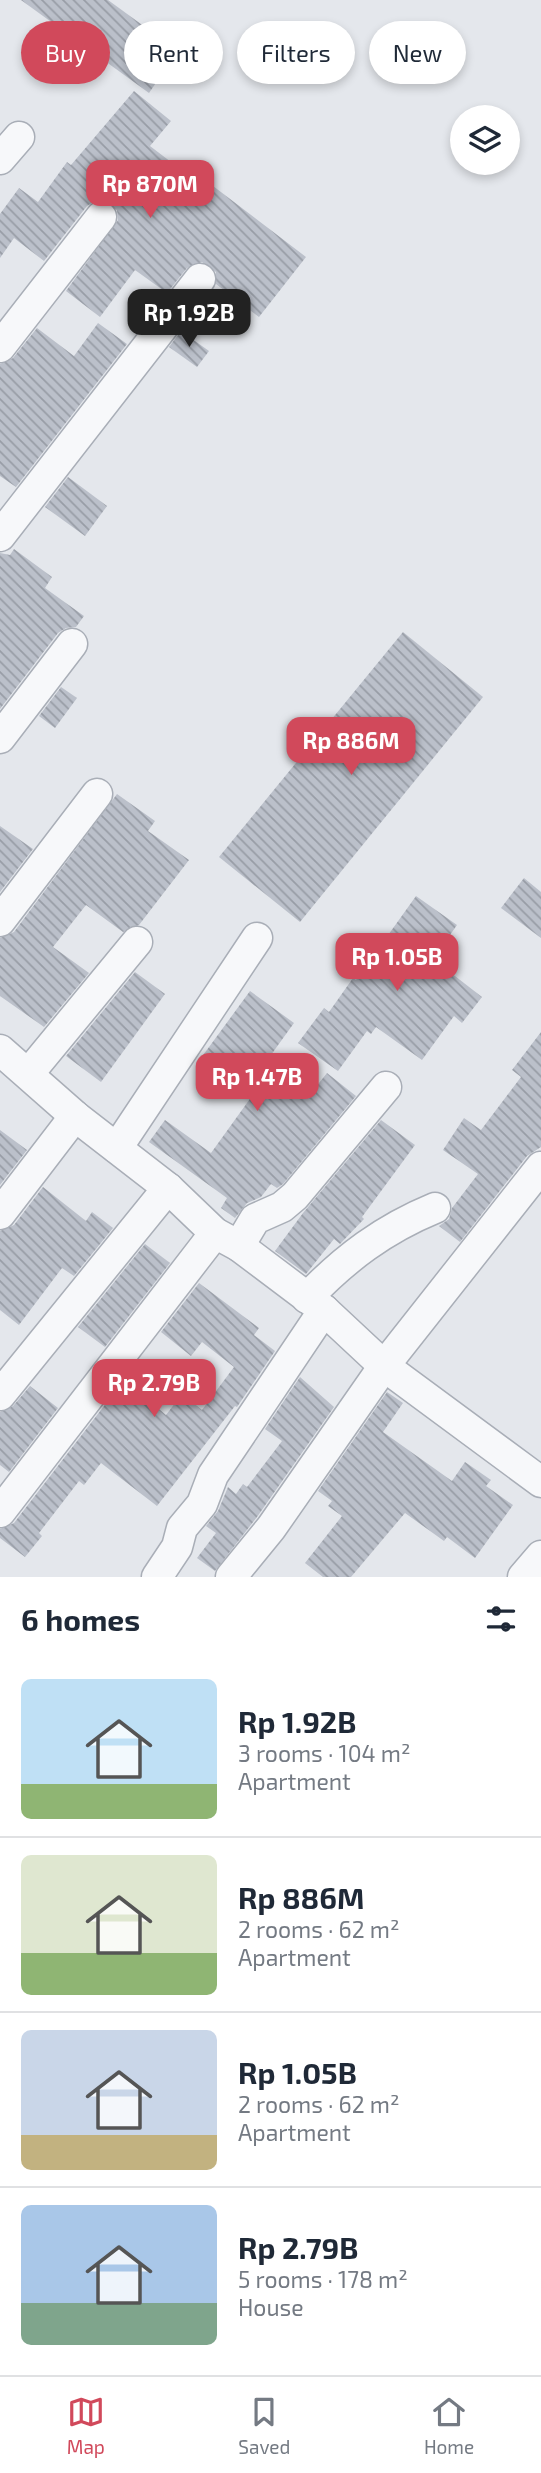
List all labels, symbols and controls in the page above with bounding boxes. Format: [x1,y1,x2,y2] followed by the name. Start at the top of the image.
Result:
[21,21,110,84] chip: Buy
[124,21,223,84] chip: Rent
[237,21,355,84] chip: Filters
[369,21,466,84] chip: New
[450,105,520,175] map controls
[450,105,520,175] button: layers
[85,160,215,220] pin: Rp 870M
[102,169,198,197] text: Rp 870M
[117,290,261,349] pin: Rp 1.92B
[144,298,234,326] text: Rp 1.92B
[286,718,416,777] pin: Rp 886M
[303,726,399,754] text: Rp 886M
[325,934,469,993] pin: Rp 1.05B
[351,942,443,970] text: Rp 1.05B
[185,1054,329,1113] pin: Rp 1.47B
[212,1062,302,1090] text: Rp 1.47B
[82,1360,226,1419] pin: Rp 2.79B
[108,1368,200,1396] text: Rp 2.79B
[482,1600,520,1638] icon: filters
[21,1601,140,1637] text: 6 homes
[238,1703,357,1739] text: Rp 1.92B
[77,1707,161,1791] icon: home
[238,1739,410,1767] text: 3 rooms · 104 m²
[238,1767,351,1795] text: Apartment
[238,1879,364,1915] text: Rp 886M
[77,1883,161,1967] icon: home
[238,1915,400,1943] text: 2 rooms · 62 m²
[238,1943,351,1971] text: Apartment
[238,2054,357,2090] text: Rp 1.05B
[77,2058,161,2142] icon: home
[238,2090,400,2118] text: 2 rooms · 62 m²
[238,2118,351,2146] text: Apartment
[238,2229,358,2265] text: Rp 2.79B
[77,2233,161,2317] icon: home
[238,2265,408,2293] text: 5 rooms · 178 m²
[238,2293,304,2321] text: House
[67,2393,105,2458] tab: Map
[238,2393,290,2458] tab: Saved
[424,2393,474,2458] tab: Home

